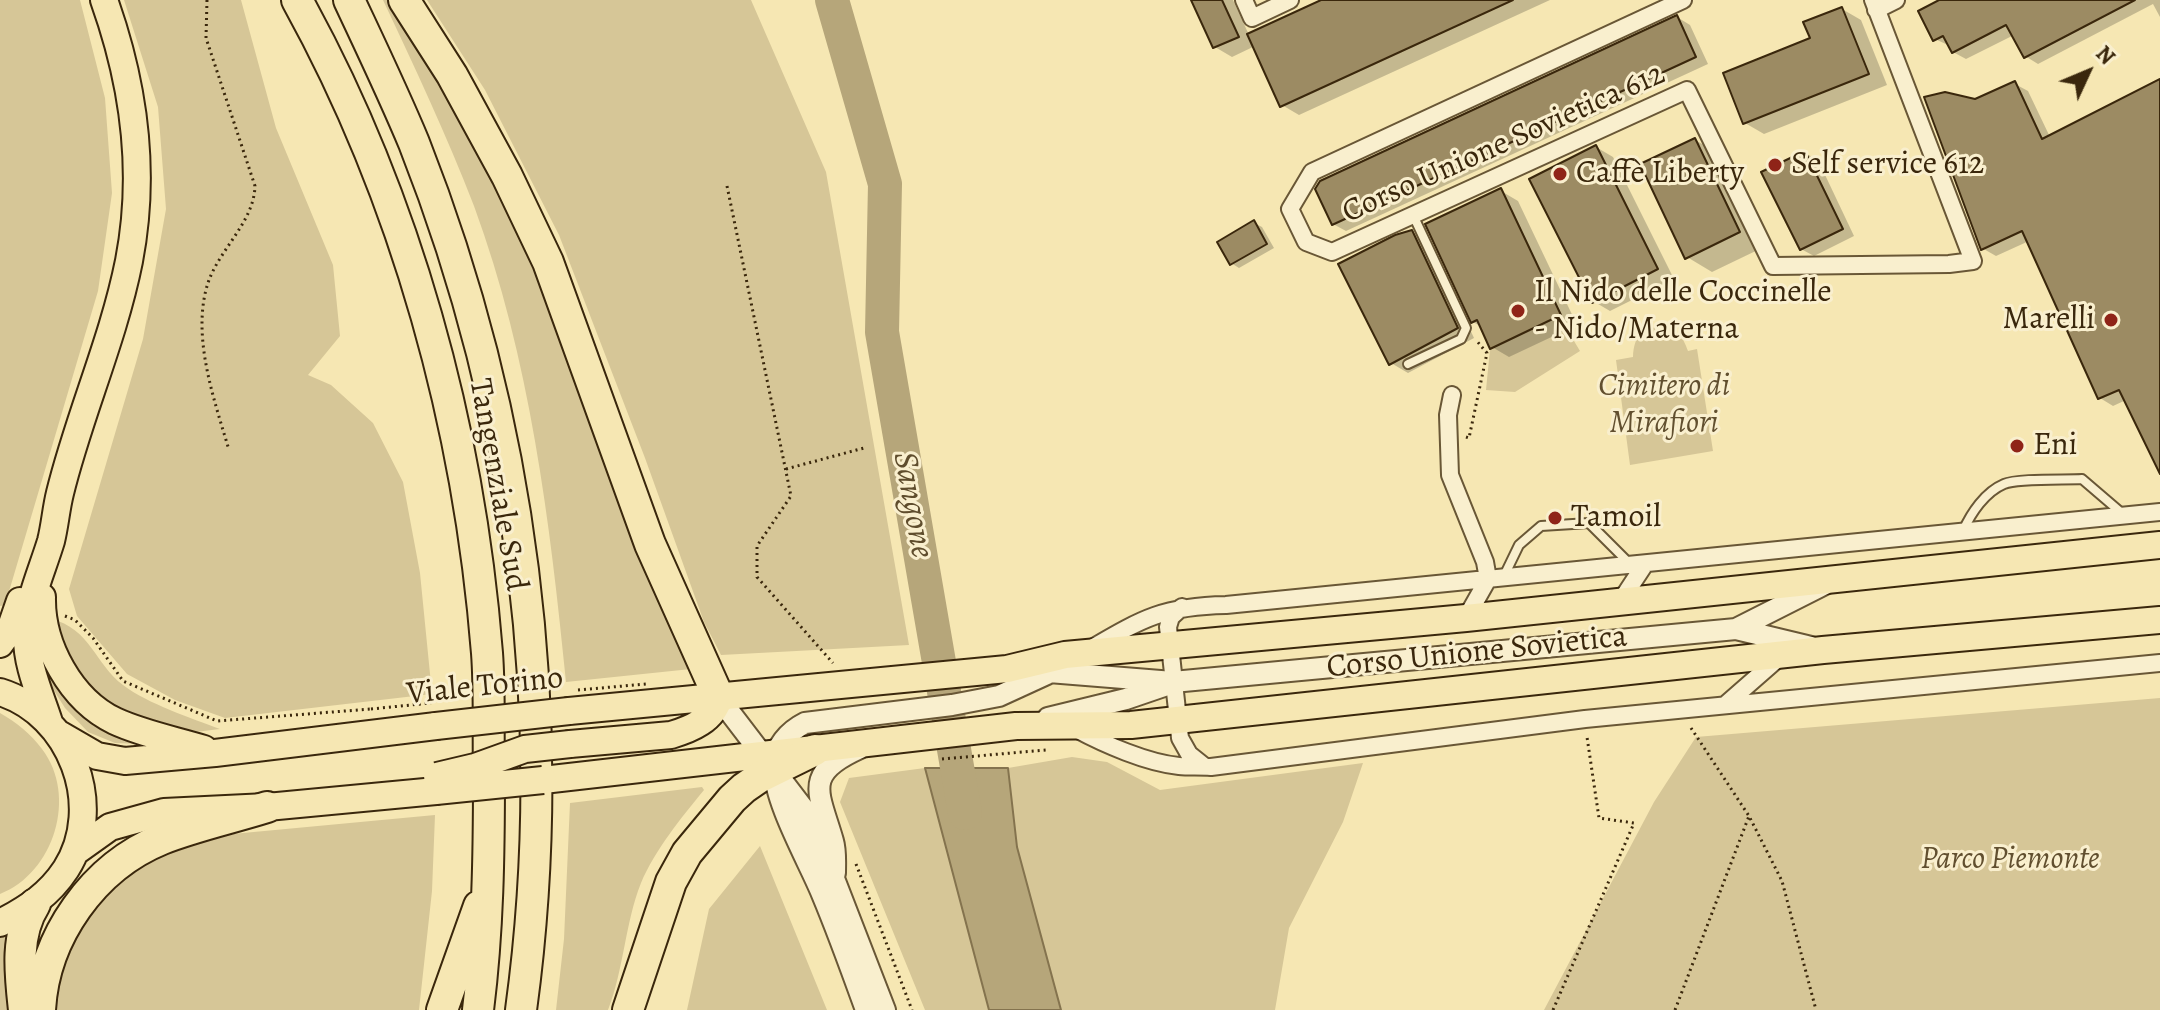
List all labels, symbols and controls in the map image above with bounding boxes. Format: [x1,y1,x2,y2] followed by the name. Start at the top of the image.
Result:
[2048,32,2128,112] north arrow
[2089,39,2122,72] text: N
[1337,55,1671,233] street label: Corso Unione Sovietica 612
[1791,146,1984,184] place label: Self service 612
[1576,155,1744,193] place label: Caffè Liberty
[1766,156,1784,174] marker: Self service 612
[1551,165,1569,183] marker: Caffè Liberty
[1534,274,1832,349] place label: Il Nido delle Coccinelle - Nido/Materna
[2002,301,2095,339] place label: Marelli
[1509,302,1527,320] marker: Il Nido delle Coccinelle - Nido/Materna
[2102,311,2120,329] marker: Marelli
[1598,368,1730,443] park label: Cimitero di Mirafiori
[459,376,535,594] street label: Tangenziale Sud
[2033,427,2078,465] place label: Eni
[2008,437,2026,455] marker: Eni
[883,449,941,561] water label: Sangone
[1571,499,1661,537] place label: Tamoil
[1546,509,1564,527] marker: Tamoil
[1325,618,1629,688] street label: Corso Unione Sovietica
[405,660,565,714] street label: Viale Torino
[1920,841,2100,879] park label: Parco Piemonte

